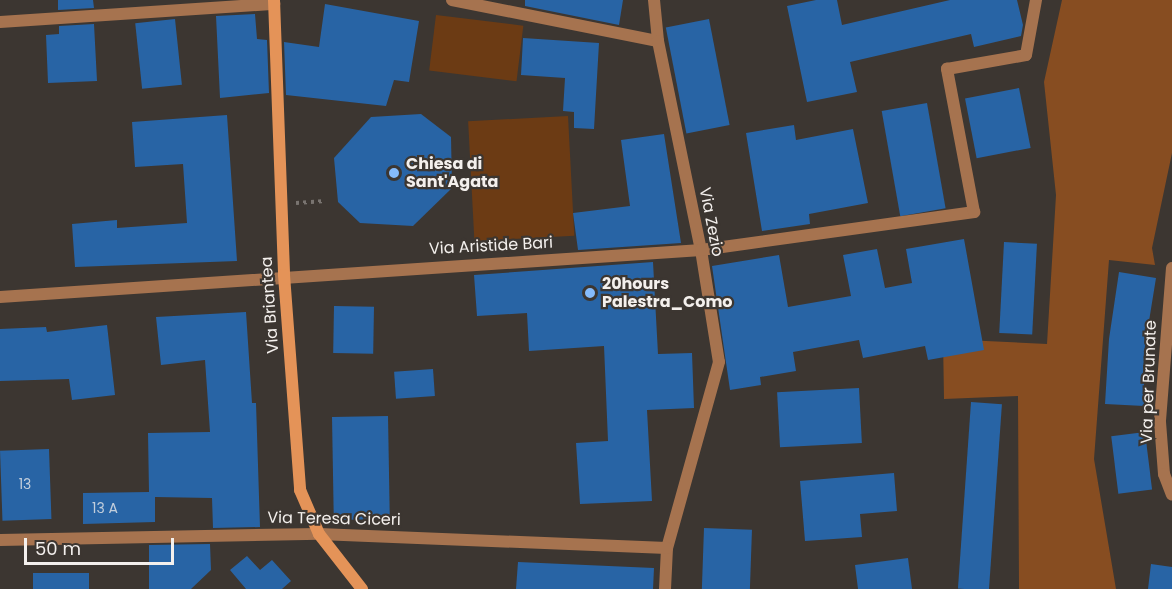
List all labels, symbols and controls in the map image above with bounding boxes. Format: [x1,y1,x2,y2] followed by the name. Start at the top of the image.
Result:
[406,154,498,192] place label: Chiesa di Sant'Agata
[387,166,401,180] marker: Chiesa di Sant'Agata
[695,186,727,258] street label: Via Zezio
[428,233,554,259] street label: Via Aristide Bari
[257,256,283,354] street label: Via Briantea
[602,274,733,312] place label: 20hours Palestra_Como
[583,286,597,300] marker: 20hours Palestra_Como
[1137,320,1161,444] street label: Via per Brunate
[19,476,31,492] house number: 13
[92,500,118,516] house number: 13 A
[267,508,401,530] street label: Via Teresa Ciceri
[27,526,177,564] scale bar
[35,536,81,561] text: 50 m

